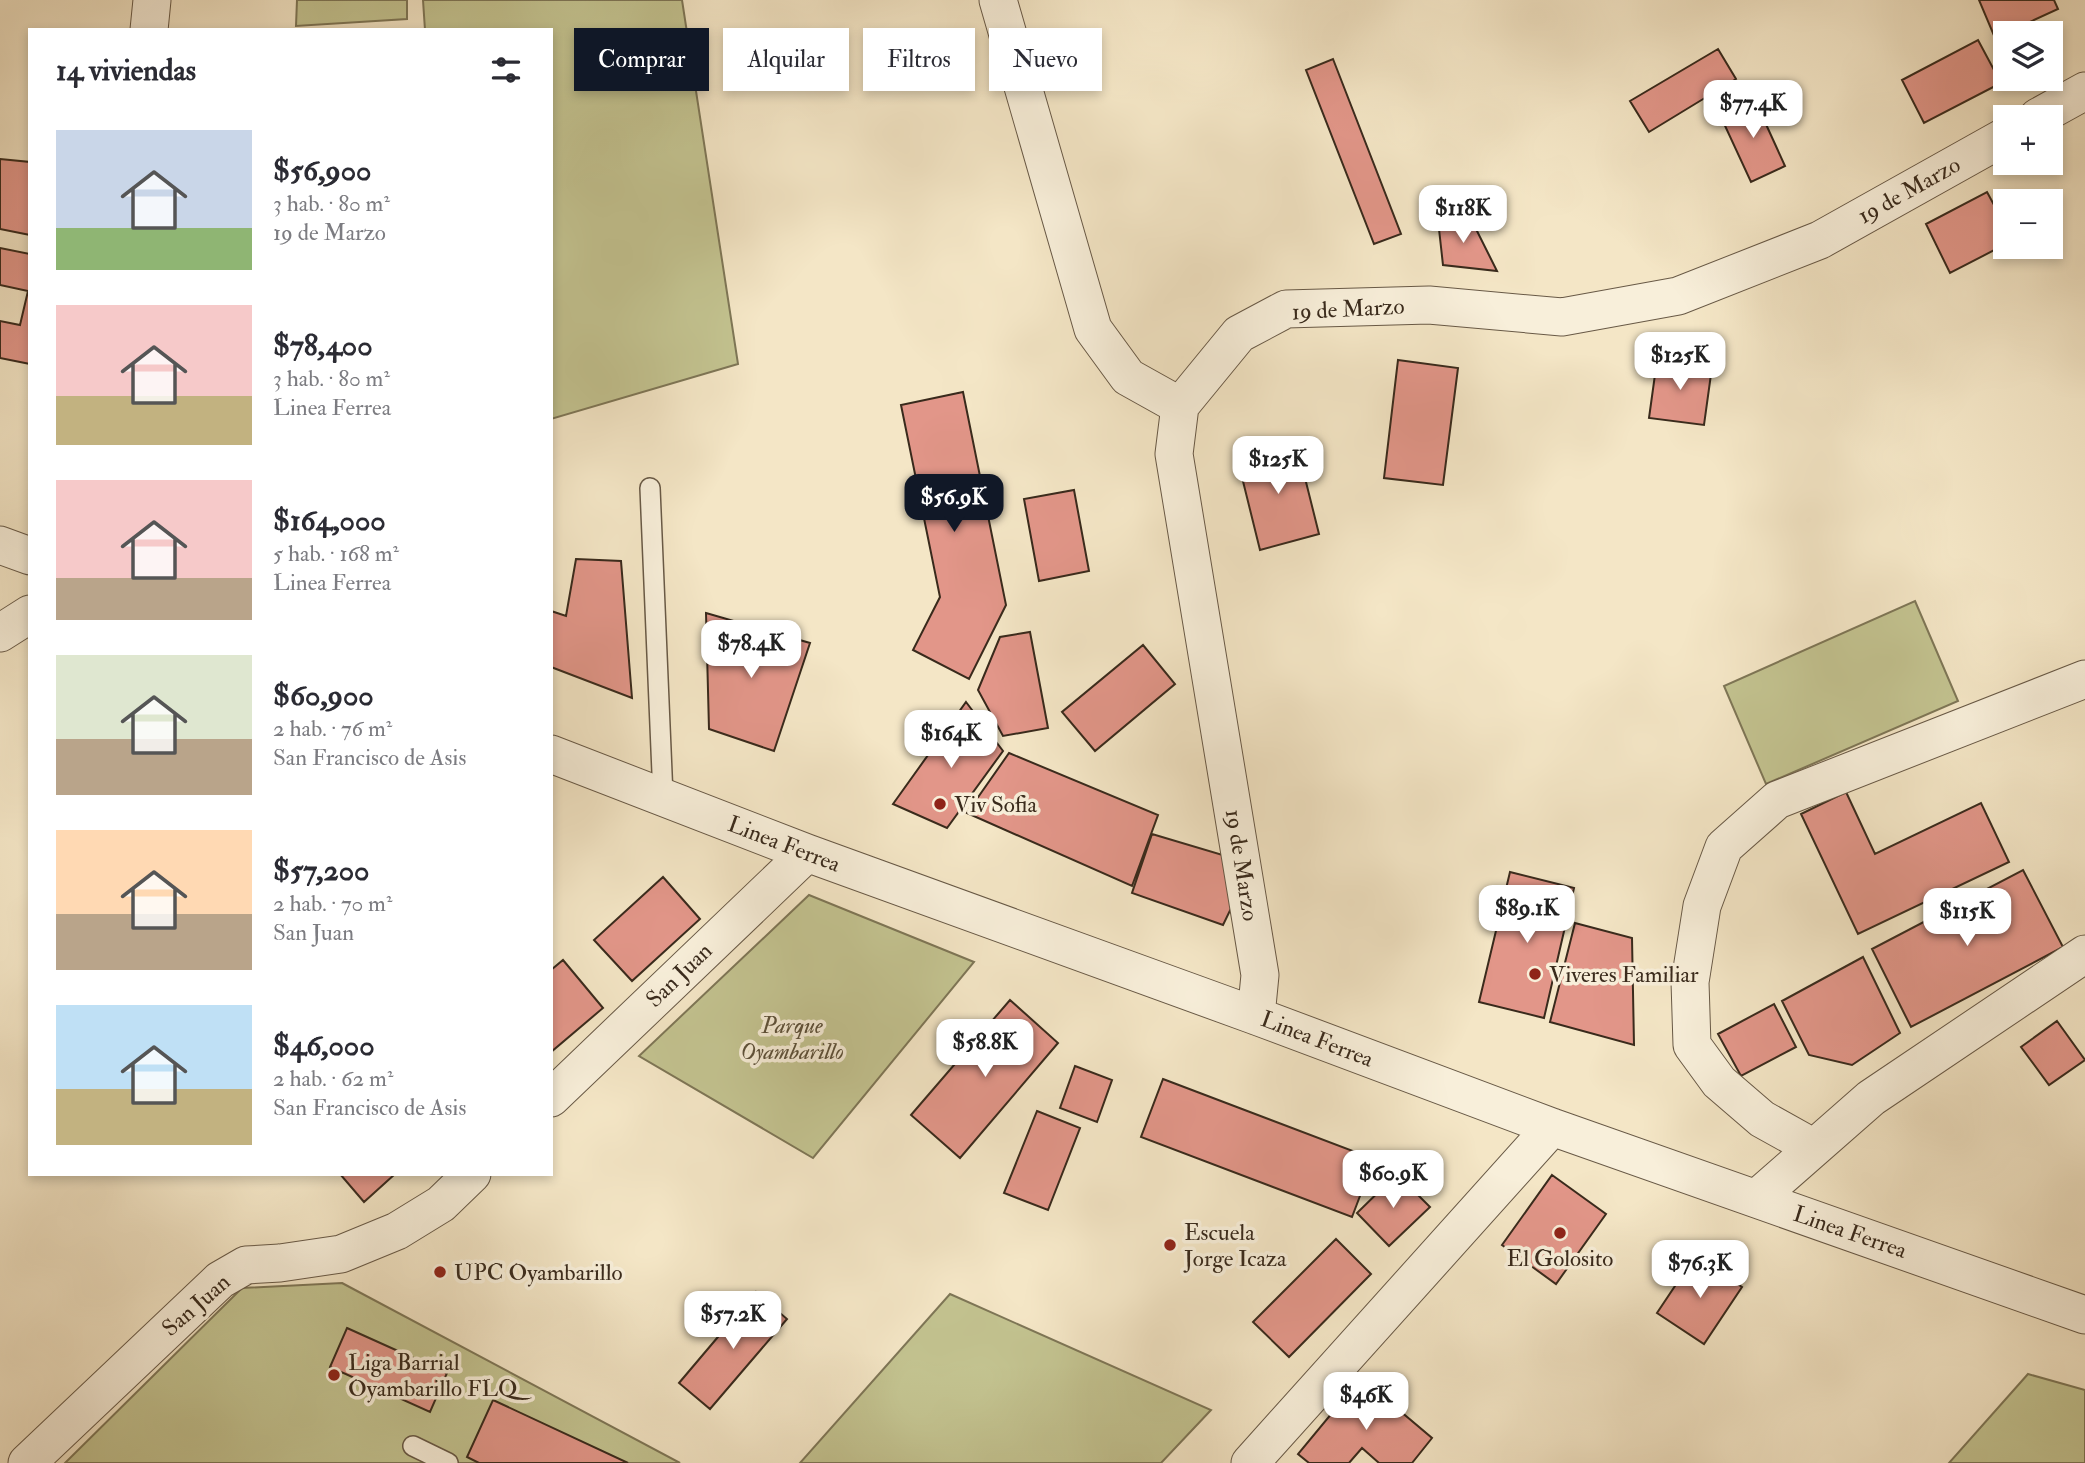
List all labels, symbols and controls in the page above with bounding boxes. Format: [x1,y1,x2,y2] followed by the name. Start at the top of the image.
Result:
[1993,21,2063,259] map controls
[1993,21,2063,91] button: layers
[574,28,709,91] chip: Comprar
[723,28,849,91] chip: Alquilar
[863,28,975,91] chip: Filtros
[989,28,1102,91] chip: Nuevo
[487,51,525,89] icon: filters
[56,52,196,89] text: 14 viviendas
[1696,80,1810,140] pin: $77.4K
[1720,88,1786,117] text: $77.4K
[1993,105,2063,175] button: +
[1853,150,1965,230] street label: 19 de Marzo
[273,152,371,189] text: $56,900
[112,158,196,242] icon: home
[1414,186,1512,245] pin: $118K
[273,189,390,218] text: 3 hab. · 80 m²
[1993,189,2063,259] button: −
[1435,193,1491,222] text: $118K
[273,218,386,247] text: 19 de Marzo
[1291,292,1405,326] street label: 19 de Marzo
[273,327,373,364] text: $78,400
[1631,332,1729,392] pin: $125K
[112,333,196,417] icon: home
[1650,340,1710,369] text: $125K
[273,364,390,393] text: 3 hab. · 80 m²
[273,393,391,422] text: Linea Ferrea
[1229,436,1327,496] pin: $125K
[1248,444,1308,473] text: $125K
[897,475,1011,534] pin: $56.9K
[921,482,987,511] text: $56.9K
[273,502,386,539] text: $164,000
[112,508,196,592] icon: home
[273,539,399,568] text: 5 hab. · 168 m²
[273,568,391,597] text: Linea Ferrea
[694,620,808,680] pin: $78.4K
[717,628,785,657] text: $78.4K
[273,677,374,714] text: $60,900
[112,683,196,767] icon: home
[902,710,1000,770] pin: $164K
[273,714,392,743] text: 2 hab. · 76 m²
[920,718,982,747] text: $164K
[273,743,466,772] text: San Francisco de Asis
[954,790,1037,819] place label: Viv Sofia
[932,796,948,812] marker: Viv Sofia
[1219,807,1265,923] street label: 19 de Marzo
[724,809,845,879] street label: Linea Ferrea
[273,852,369,889] text: $57,200
[112,858,196,942] icon: home
[1470,886,1584,945] pin: $89.1K
[1918,888,2016,948] pin: $115K
[273,889,392,918] text: 2 hab. · 70 m²
[1495,893,1559,922] text: $89.1K
[1939,896,1995,925] text: $115K
[273,918,354,947] text: San Juan
[640,936,718,1014] street label: San Juan
[1549,960,1699,989] place label: Viveres Familiar
[1527,966,1543,982] marker: Viveres Familiar
[1257,1004,1378,1074] street label: Linea Ferrea
[740,1011,844,1066] park label: Parque Oyambarillo
[928,1020,1042,1079] pin: $58.8K
[273,1027,375,1064] text: $46,000
[952,1027,1018,1056] text: $58.8K
[112,1033,196,1117] icon: home
[273,1064,393,1093] text: 2 hab. · 62 m²
[273,1093,466,1122] text: San Francisco de Asis
[1336,1150,1450,1210] pin: $60.9K
[1359,1158,1427,1187] text: $60.9K
[1789,1199,1911,1265] street label: Linea Ferrea
[1183,1218,1287,1273] place label: Escuela Jorge Icaza
[1552,1225,1568,1241] marker: El Golosito
[1162,1237,1178,1253] marker: Escuela Jorge Icaza
[1643,1240,1757,1300] pin: $76.3K
[1507,1244,1613,1273] place label: El Golosito
[1668,1248,1732,1277] text: $76.3K
[454,1258,623,1287] place label: UPC Oyambarillo
[432,1264,448,1280] marker: UPC Oyambarillo
[156,1267,236,1343] street label: San Juan
[676,1292,790,1351] pin: $57.2K
[700,1299,766,1328] text: $57.2K
[348,1348,532,1403] place label: Liga Barrial Oyambarillo FLQ
[326,1367,342,1383] marker: Liga Barrial Oyambarillo FLQ
[1325,1372,1407,1432] pin: $46K
[1339,1380,1393,1409] text: $46K

